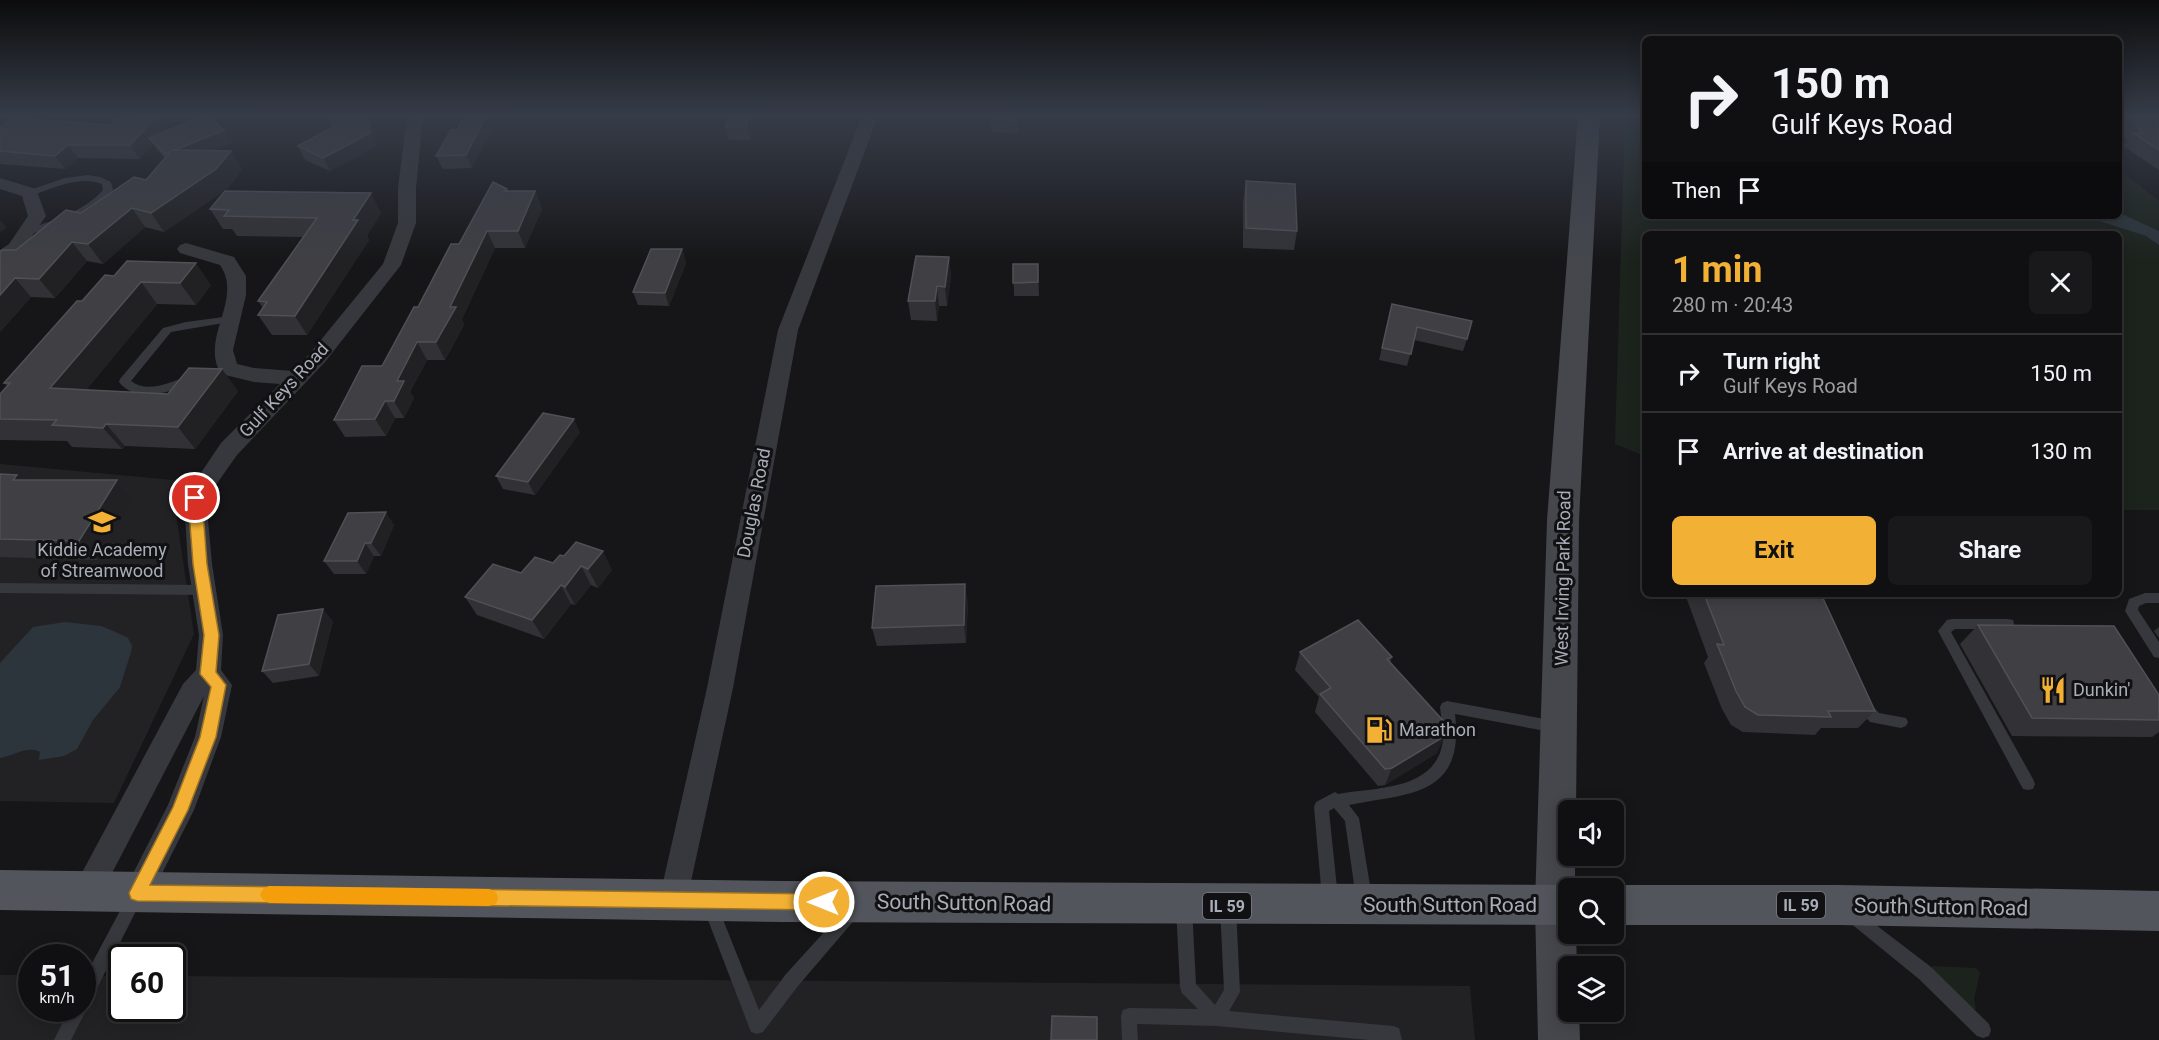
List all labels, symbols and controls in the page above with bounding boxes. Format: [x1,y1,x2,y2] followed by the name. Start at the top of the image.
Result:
[1771,59,1890,108] text: 150 m
[1672,60,1750,138] icon: right
[1771,109,1953,141] text: Gulf Keys Road
[1733,174,1766,207] icon: arrive
[1672,178,1721,203] text: Then
[1672,249,1763,291] text: 1 min
[2029,251,2092,314] button: close
[1672,293,1793,317] text: 280 m · 20:43
[235,338,333,441] street label: Gulf Keys Road
[1723,349,1820,374] text: Turn right
[1672,357,1705,390] icon: right
[2030,361,2092,386] text: 150 m
[1723,374,1858,398] text: Gulf Keys Road
[1672,435,1705,468] icon: arrive
[1723,439,1924,464] text: Arrive at destination
[2030,439,2092,464] text: 130 m
[733,446,774,560] street label: Douglas Road
[169,472,220,523] pin
[178,481,211,514] icon: arrive
[1550,490,1575,666] street label: West Irving Park Road
[87,507,117,537] school or university icon: Kiddie Academy of Streamwood
[1672,516,1876,585] button: Exit
[1888,516,2092,585] button: Share
[37,539,167,581] place label: Kiddie Academy of Streamwood
[2038,675,2068,705] restaurant icon: Dunkin'
[2073,679,2130,700] place label: Dunkin'
[1364,715,1394,745] fuel station icon: Marathon
[1399,719,1476,740] place label: Marathon
[1558,800,1624,1022] map controls
[1558,800,1624,866] button: sound
[792,870,856,934] position arrow
[1558,878,1624,944] button: search
[877,889,1051,917] street label: South Sutton Road
[1777,892,1825,918] road number: IL 59
[1203,893,1251,919] road number: IL 59
[1363,893,1537,917] street label: South Sutton Road
[1854,893,2028,921] street label: South Sutton Road
[108,944,186,1022] speed limit sign: 60
[1558,956,1624,1022] button: layers
[40,958,74,993] text: 51
[39,989,75,1007] text: km/h

